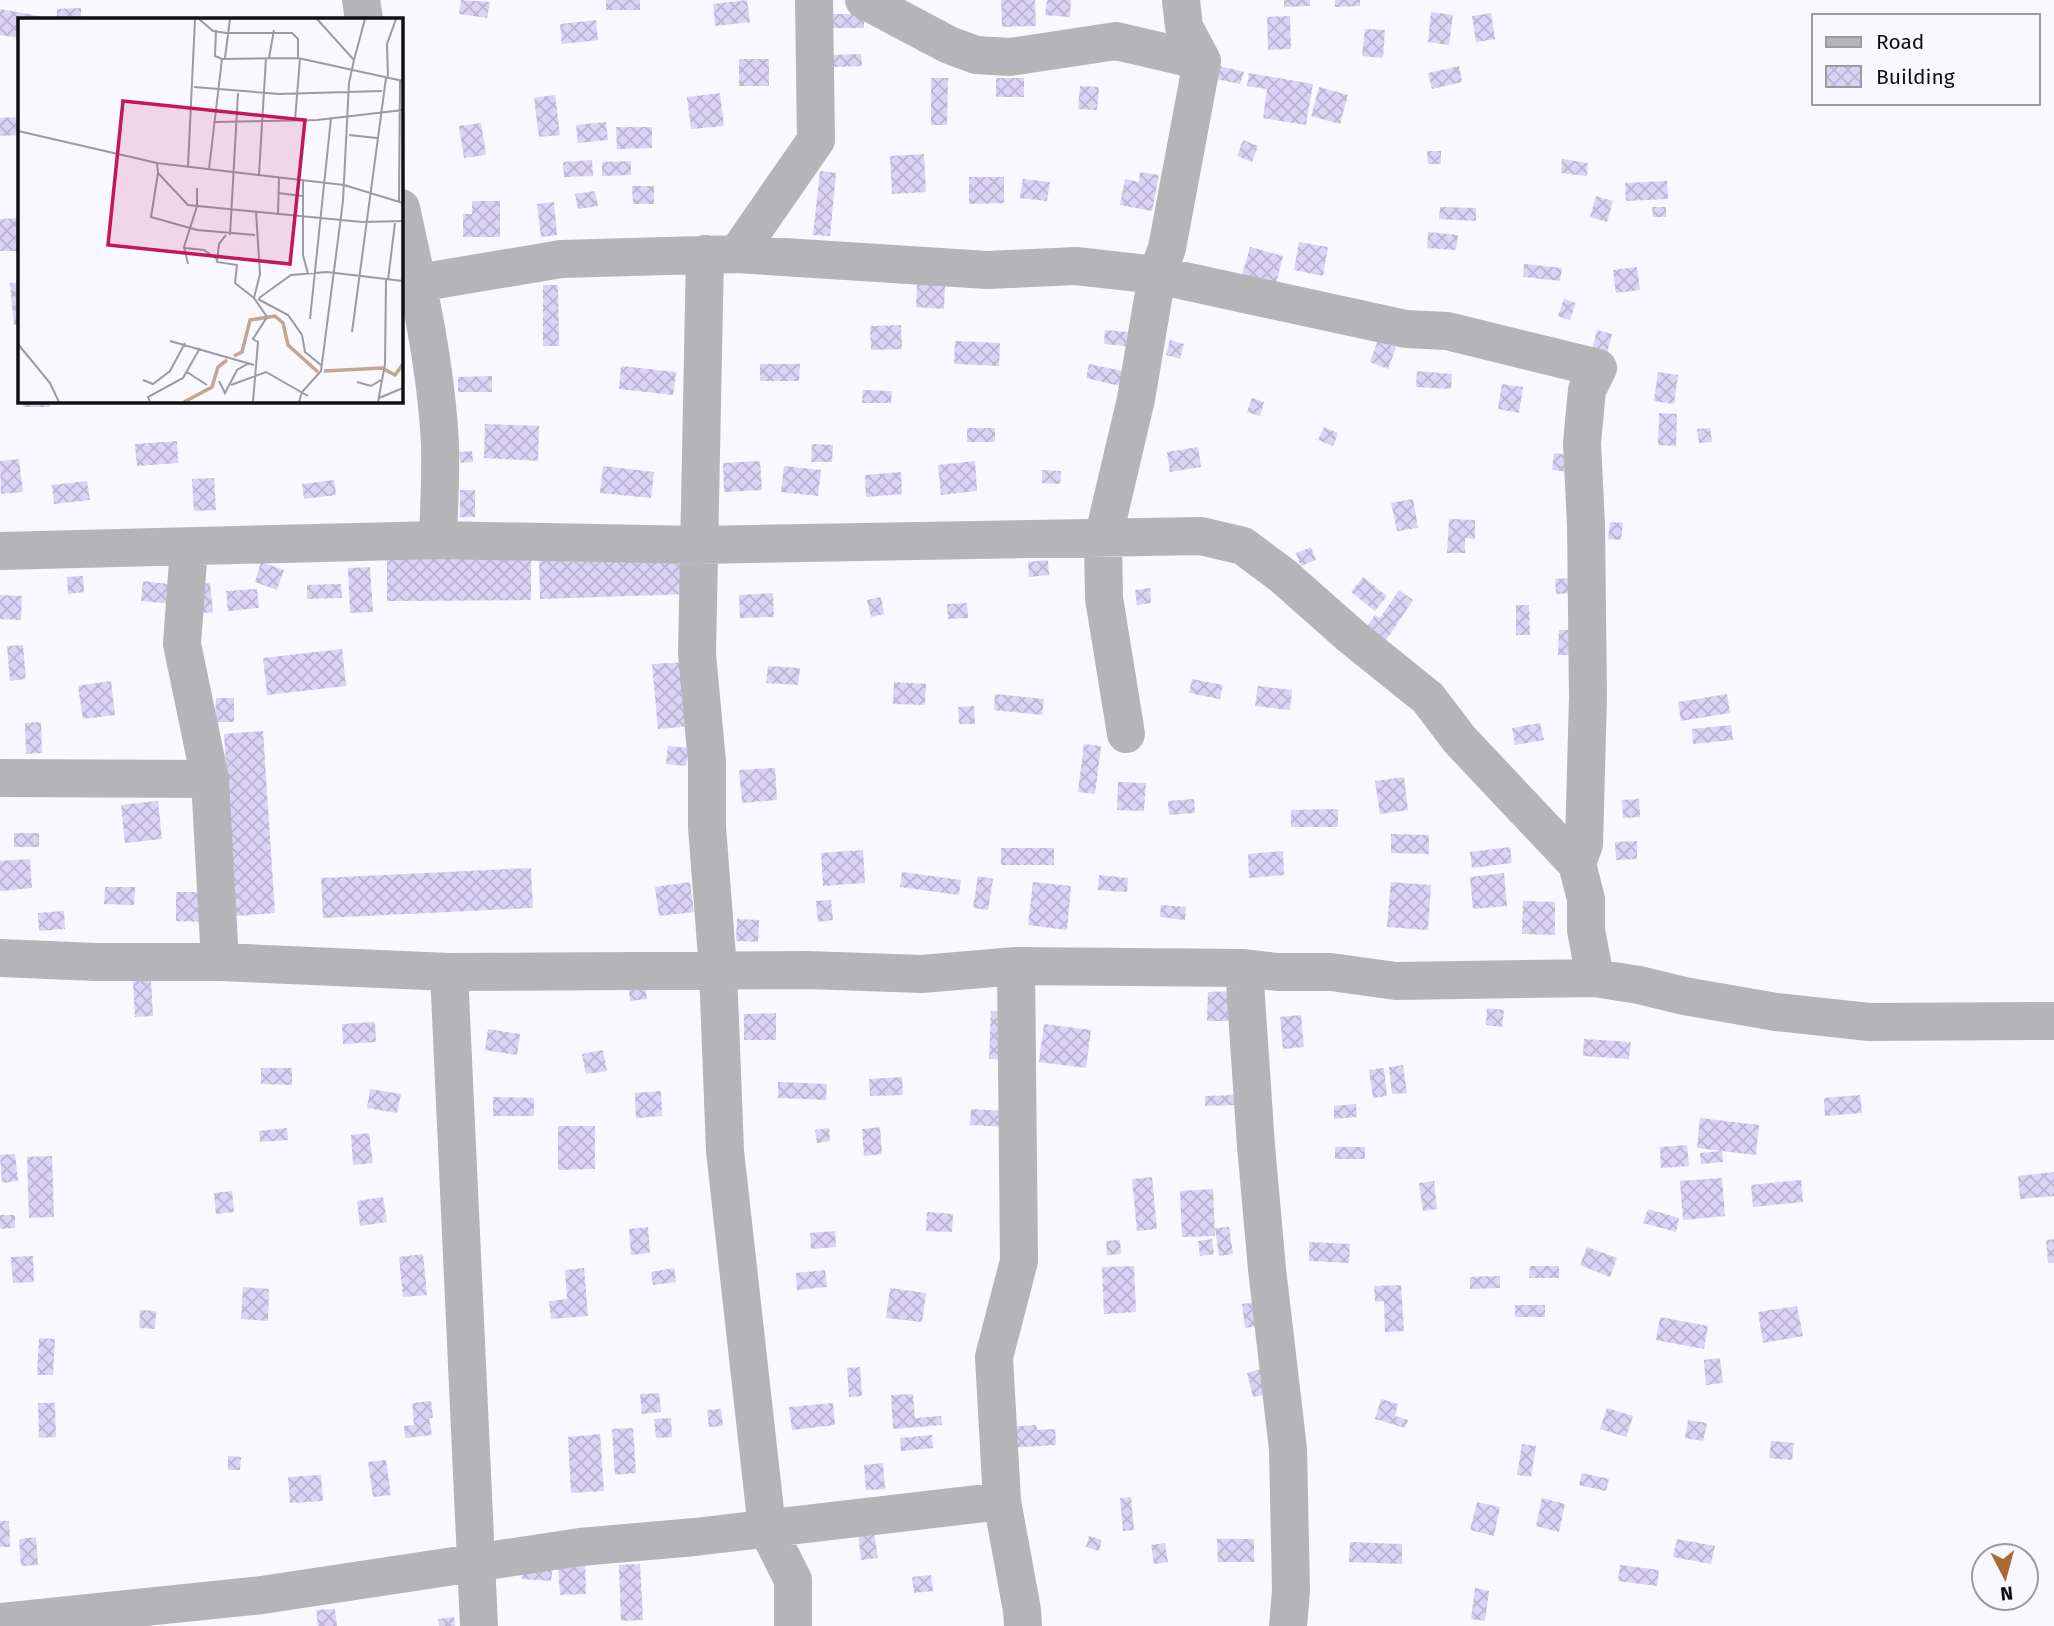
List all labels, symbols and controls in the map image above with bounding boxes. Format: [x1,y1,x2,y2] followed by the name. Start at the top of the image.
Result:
[1812,14,2040,105] legend
[18,18,402,402] inset map
[1876,29,1924,55] text: Road
[1876,64,1955,90] text: Building
[1970,1542,2040,1612] north arrow
[1999,1581,2014,1606] text: N

